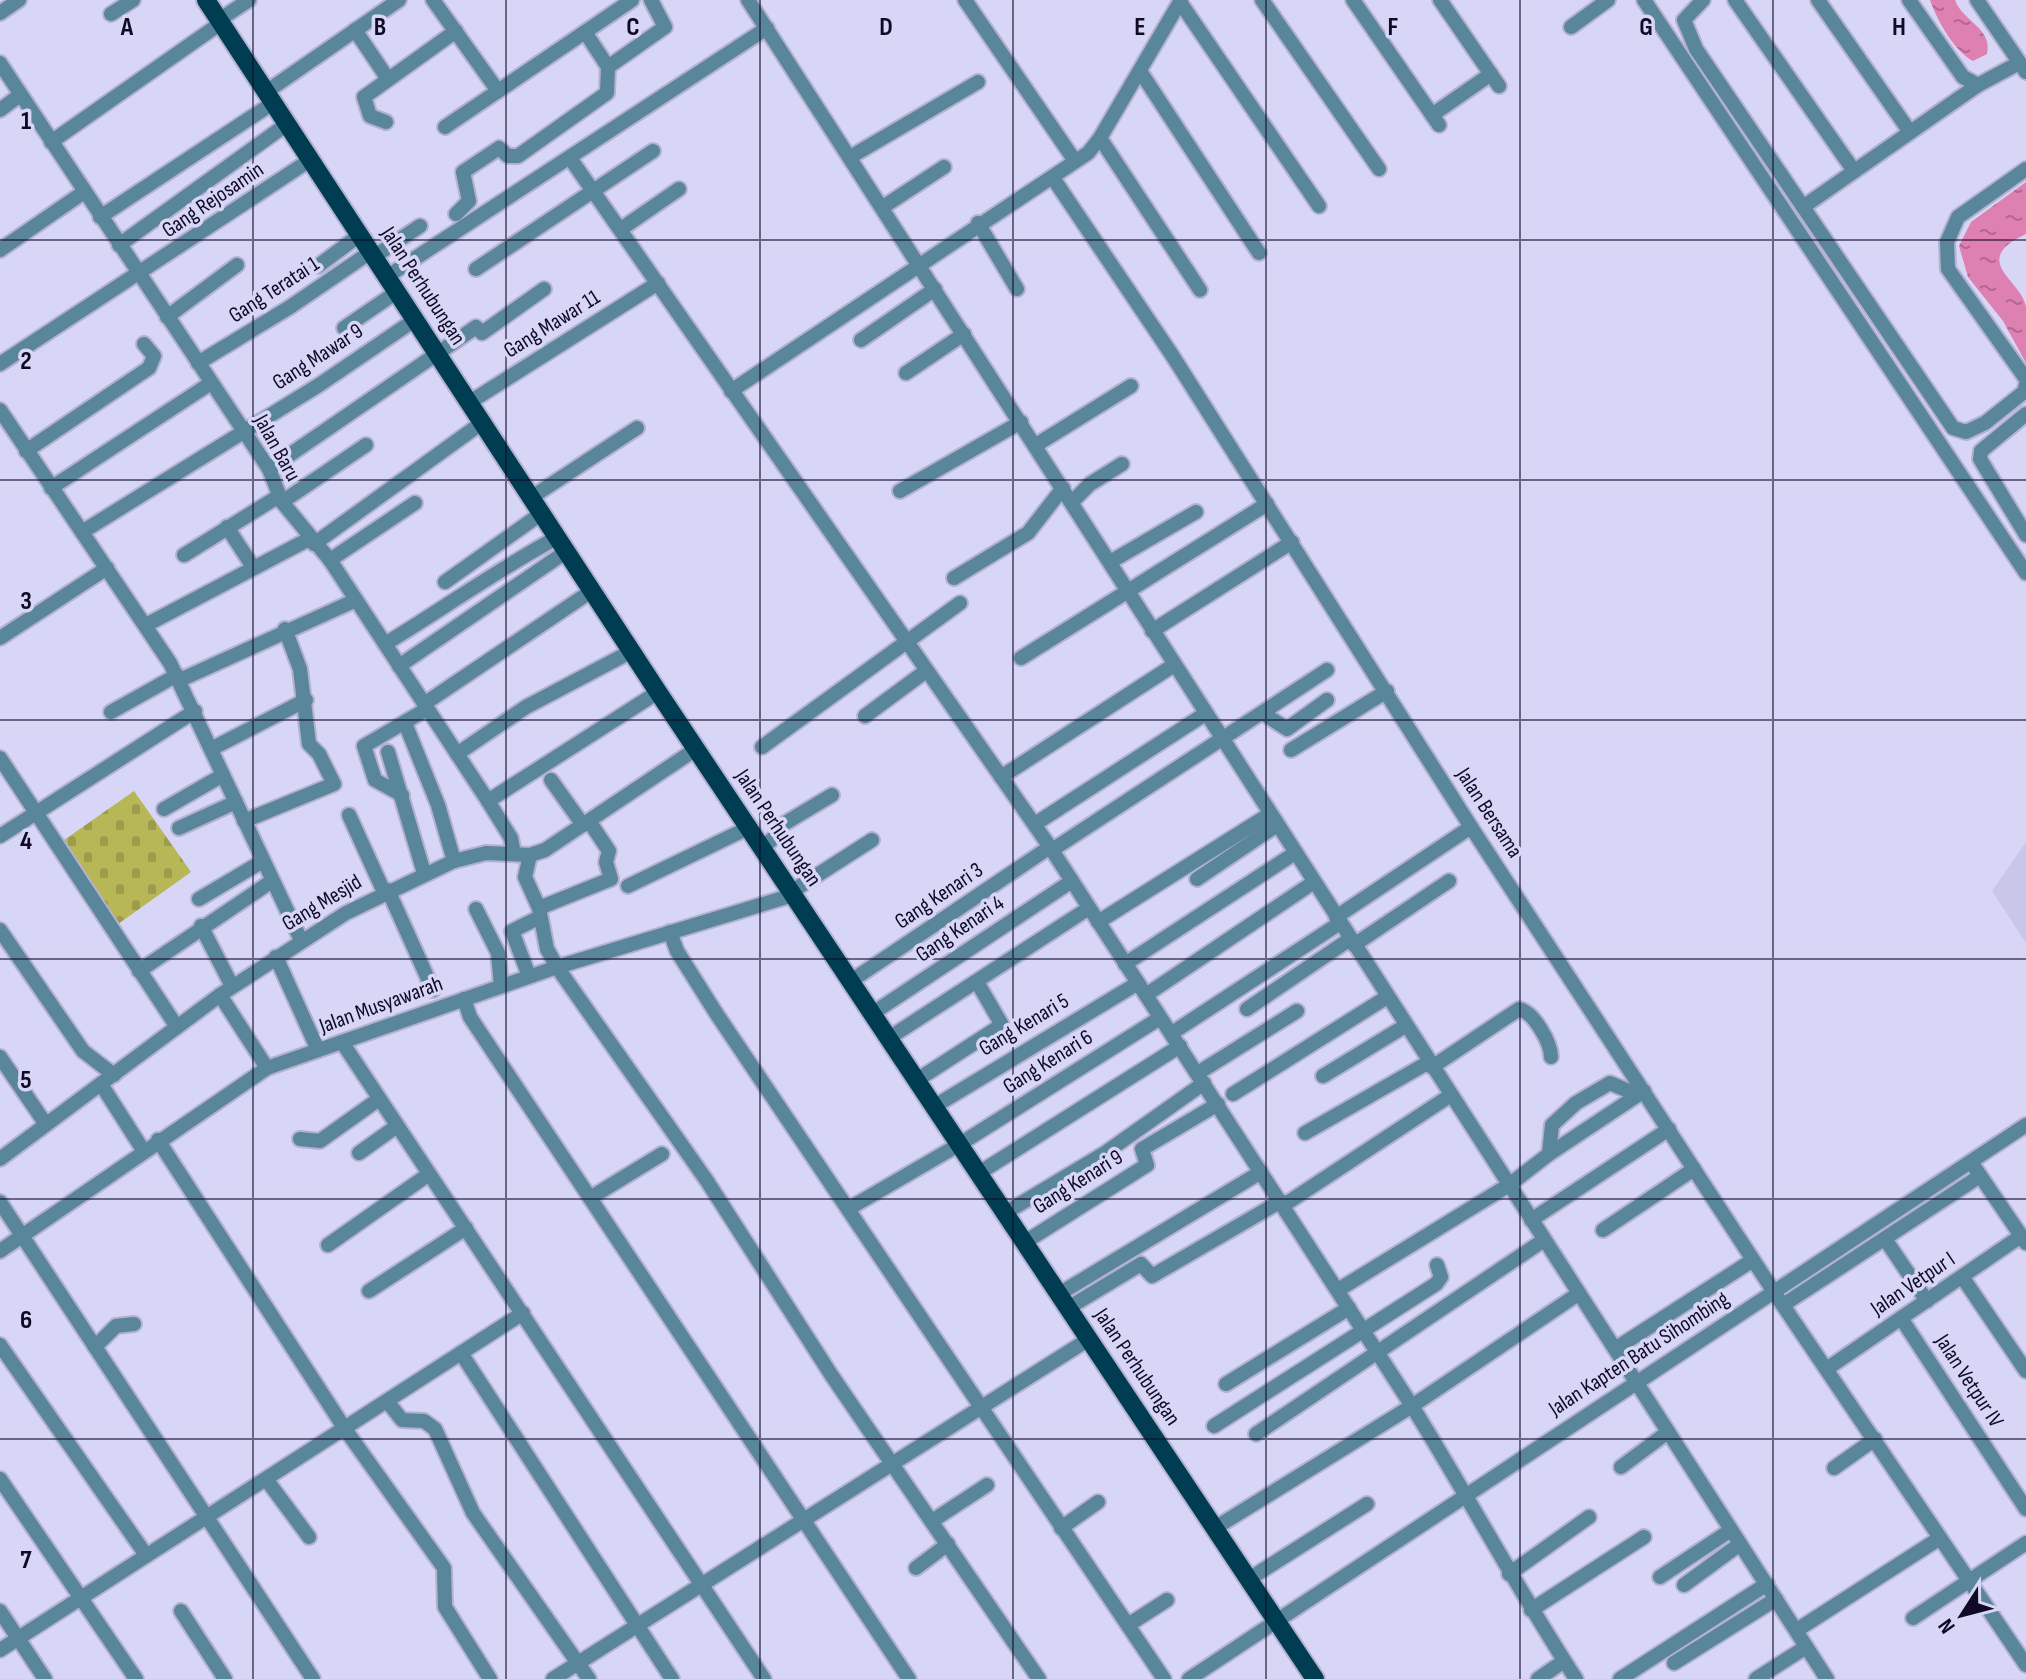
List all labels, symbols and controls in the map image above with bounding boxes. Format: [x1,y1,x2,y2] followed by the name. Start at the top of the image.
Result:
[120,12,134,43] text: A
[374,12,386,43] text: B
[626,12,640,43] text: C
[879,12,893,43] text: D
[1134,12,1146,43] text: E
[1388,12,1399,43] text: F
[1639,12,1653,43] text: G
[1892,12,1906,43] text: H
[21,106,31,137] text: 1
[157,156,269,244] street label: Gang Rejosamin
[374,221,471,350] street label: Jalan Perhubungan
[224,251,324,329] street label: Gang Teratai 1
[499,284,605,364] street label: Gang Mawar 11
[268,318,368,396] street label: Gang Mawar 9
[20,346,32,377] text: 2
[247,409,306,486] street label: Jalan Baru
[20,586,32,617] text: 3
[1449,762,1528,863] street label: Jalan Bersama
[728,763,827,892] street label: Jalan Perhubungan
[20,826,32,857] text: 4
[890,857,988,935] street label: Gang Kenari 3
[277,869,367,937] street label: Gang Mesjid
[911,890,1009,968] street label: Gang Kenari 4
[315,970,446,1040] street label: Jalan Musyawarah
[974,988,1074,1062] street label: Gang Kenari 5
[998,1024,1098,1100] street label: Gang Kenari 6
[20,1065,32,1096] text: 5
[1028,1144,1128,1220] street label: Gang Kenari 9
[1865,1246,1960,1323] street label: Jalan Vetpur I
[1543,1286,1734,1423] street label: Jalan Kapten Batu Sihombing
[1087,1302,1186,1431] street label: Jalan Perhubungan
[20,1305,32,1336] text: 6
[1928,1329,2009,1433] street label: Jalan Vetpur IV
[20,1545,32,1576] text: 7
[1922,1575,2002,1655] north arrow
[1933,1613,1961,1639] text: N

